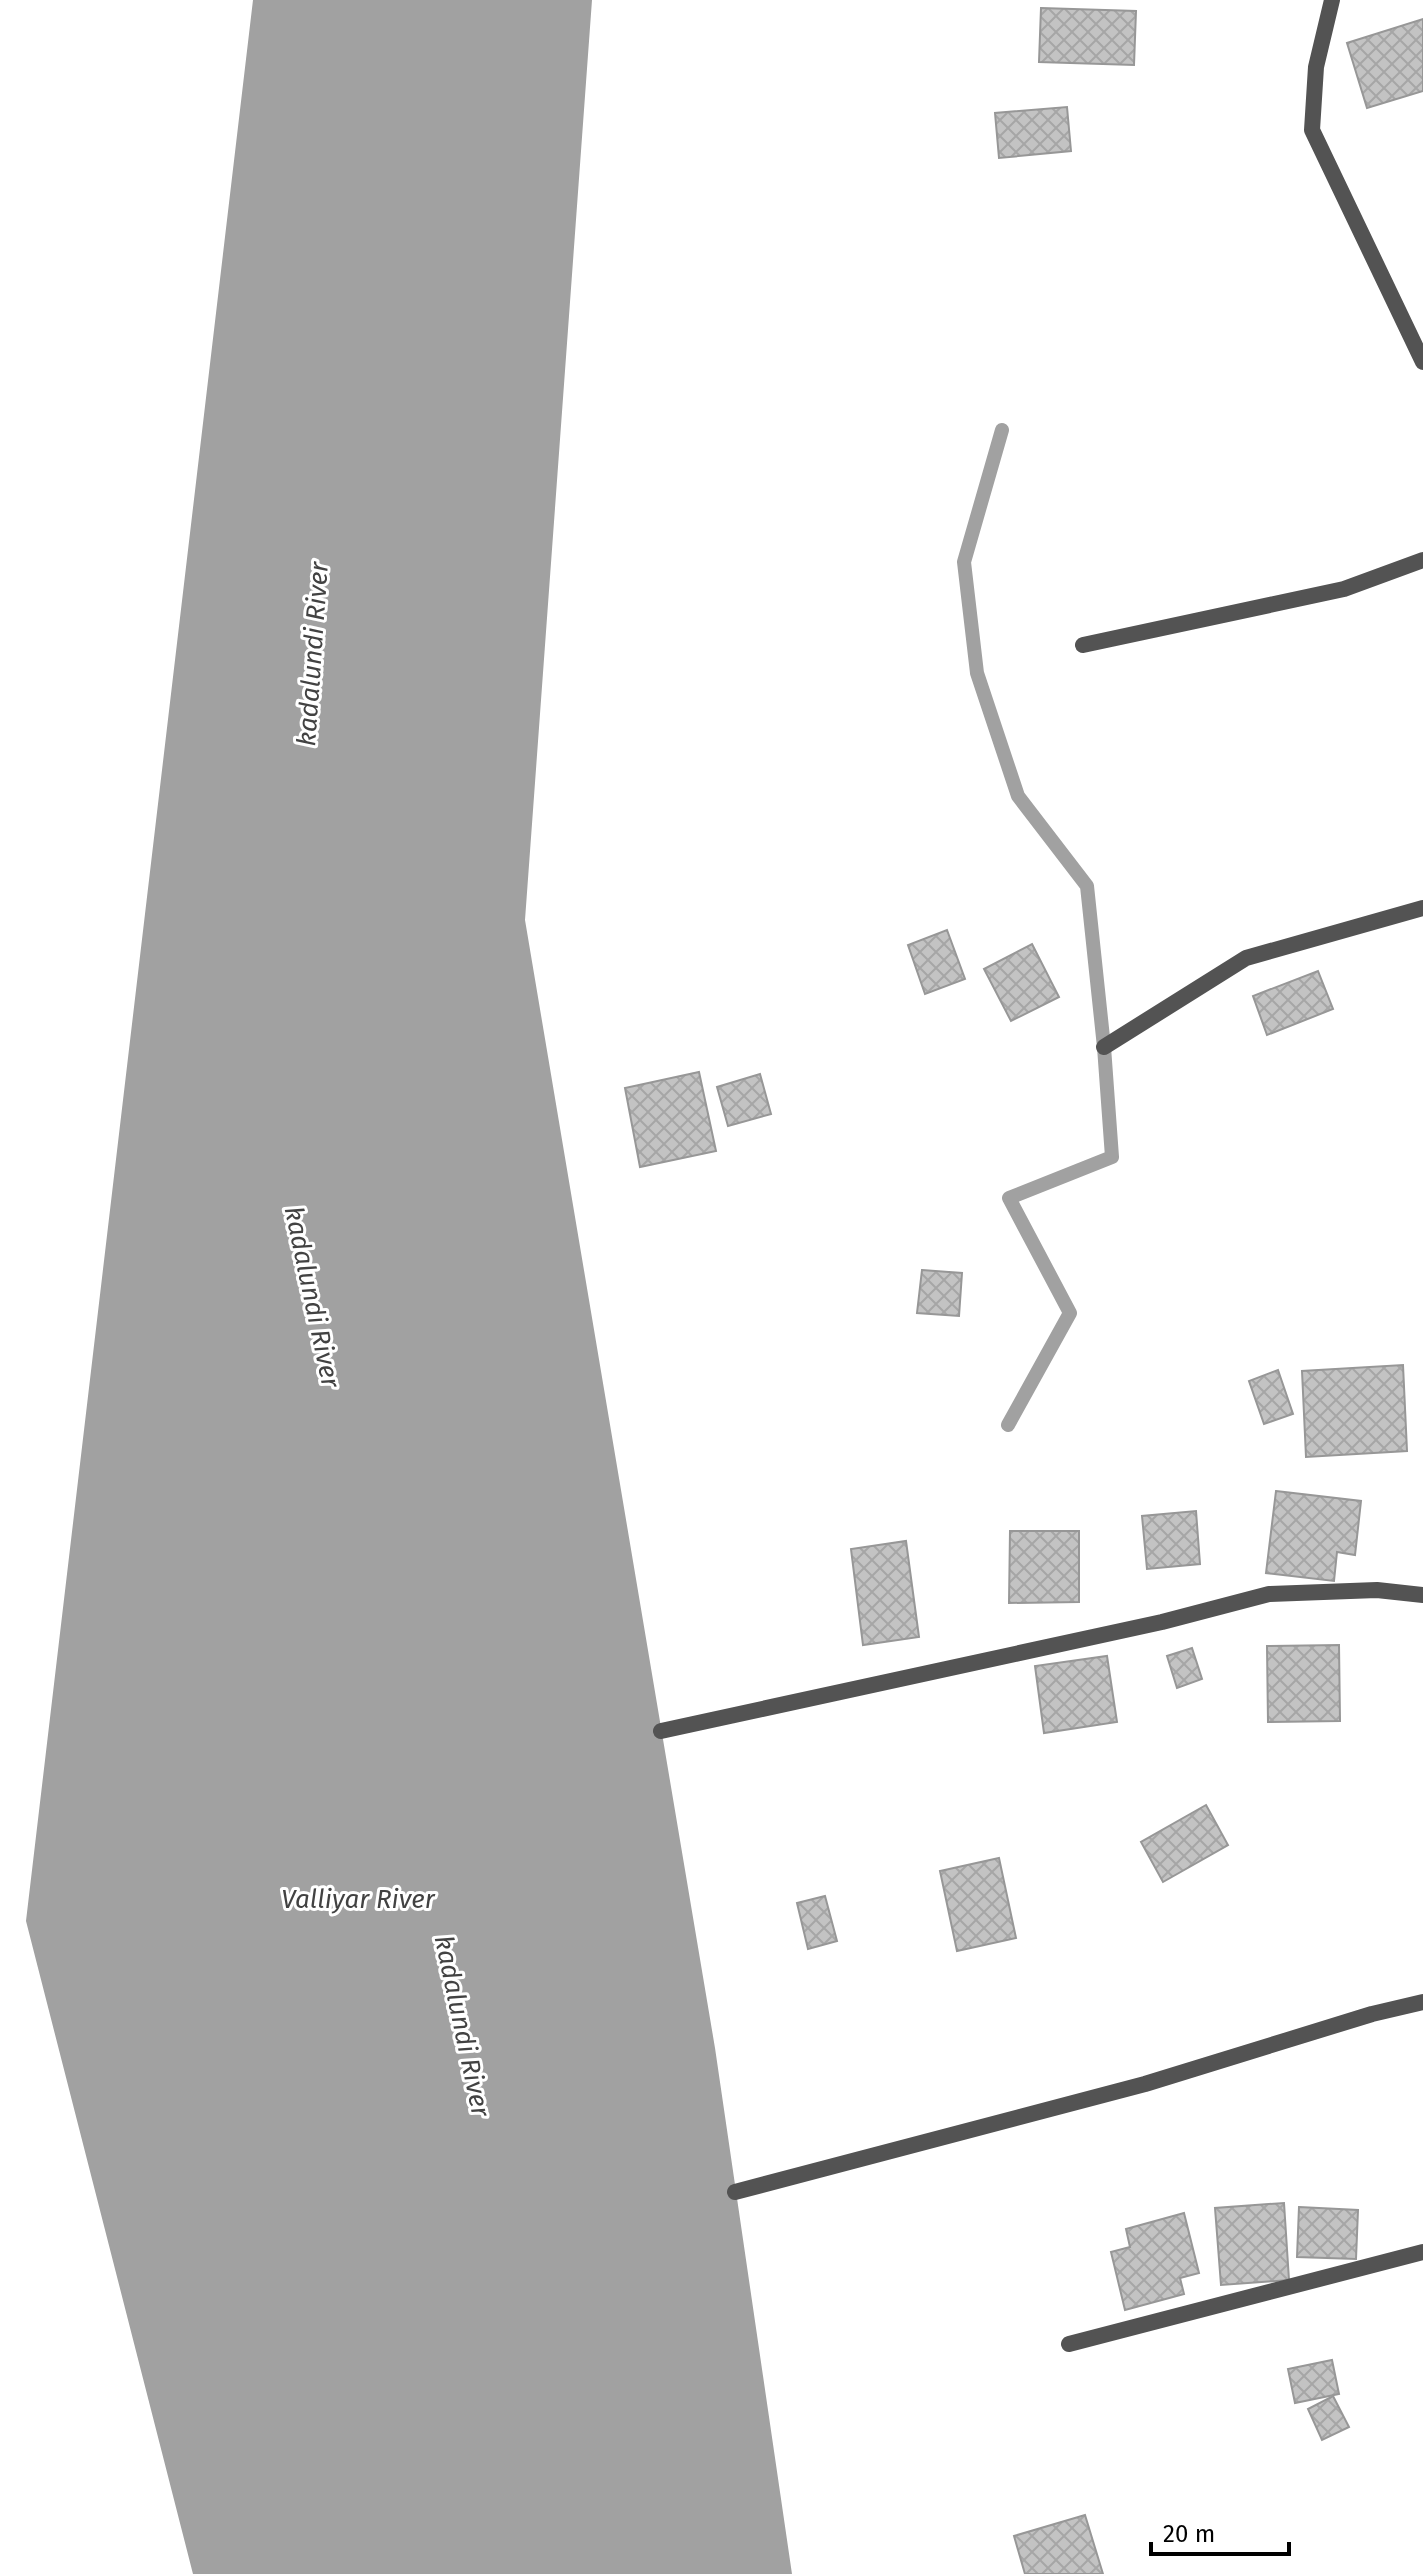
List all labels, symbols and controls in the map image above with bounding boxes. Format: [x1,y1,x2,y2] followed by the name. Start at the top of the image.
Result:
[291,560,335,747] water label: kadalundi River
[278,1204,347,1392] water label: kadalundi River
[281,1884,436,1915] water label: Valliyar River
[428,1933,497,2121] water label: kadalundi River
[1151,2506,1289,2556] scale bar
[1163,2520,1215,2548] text: 20 m

